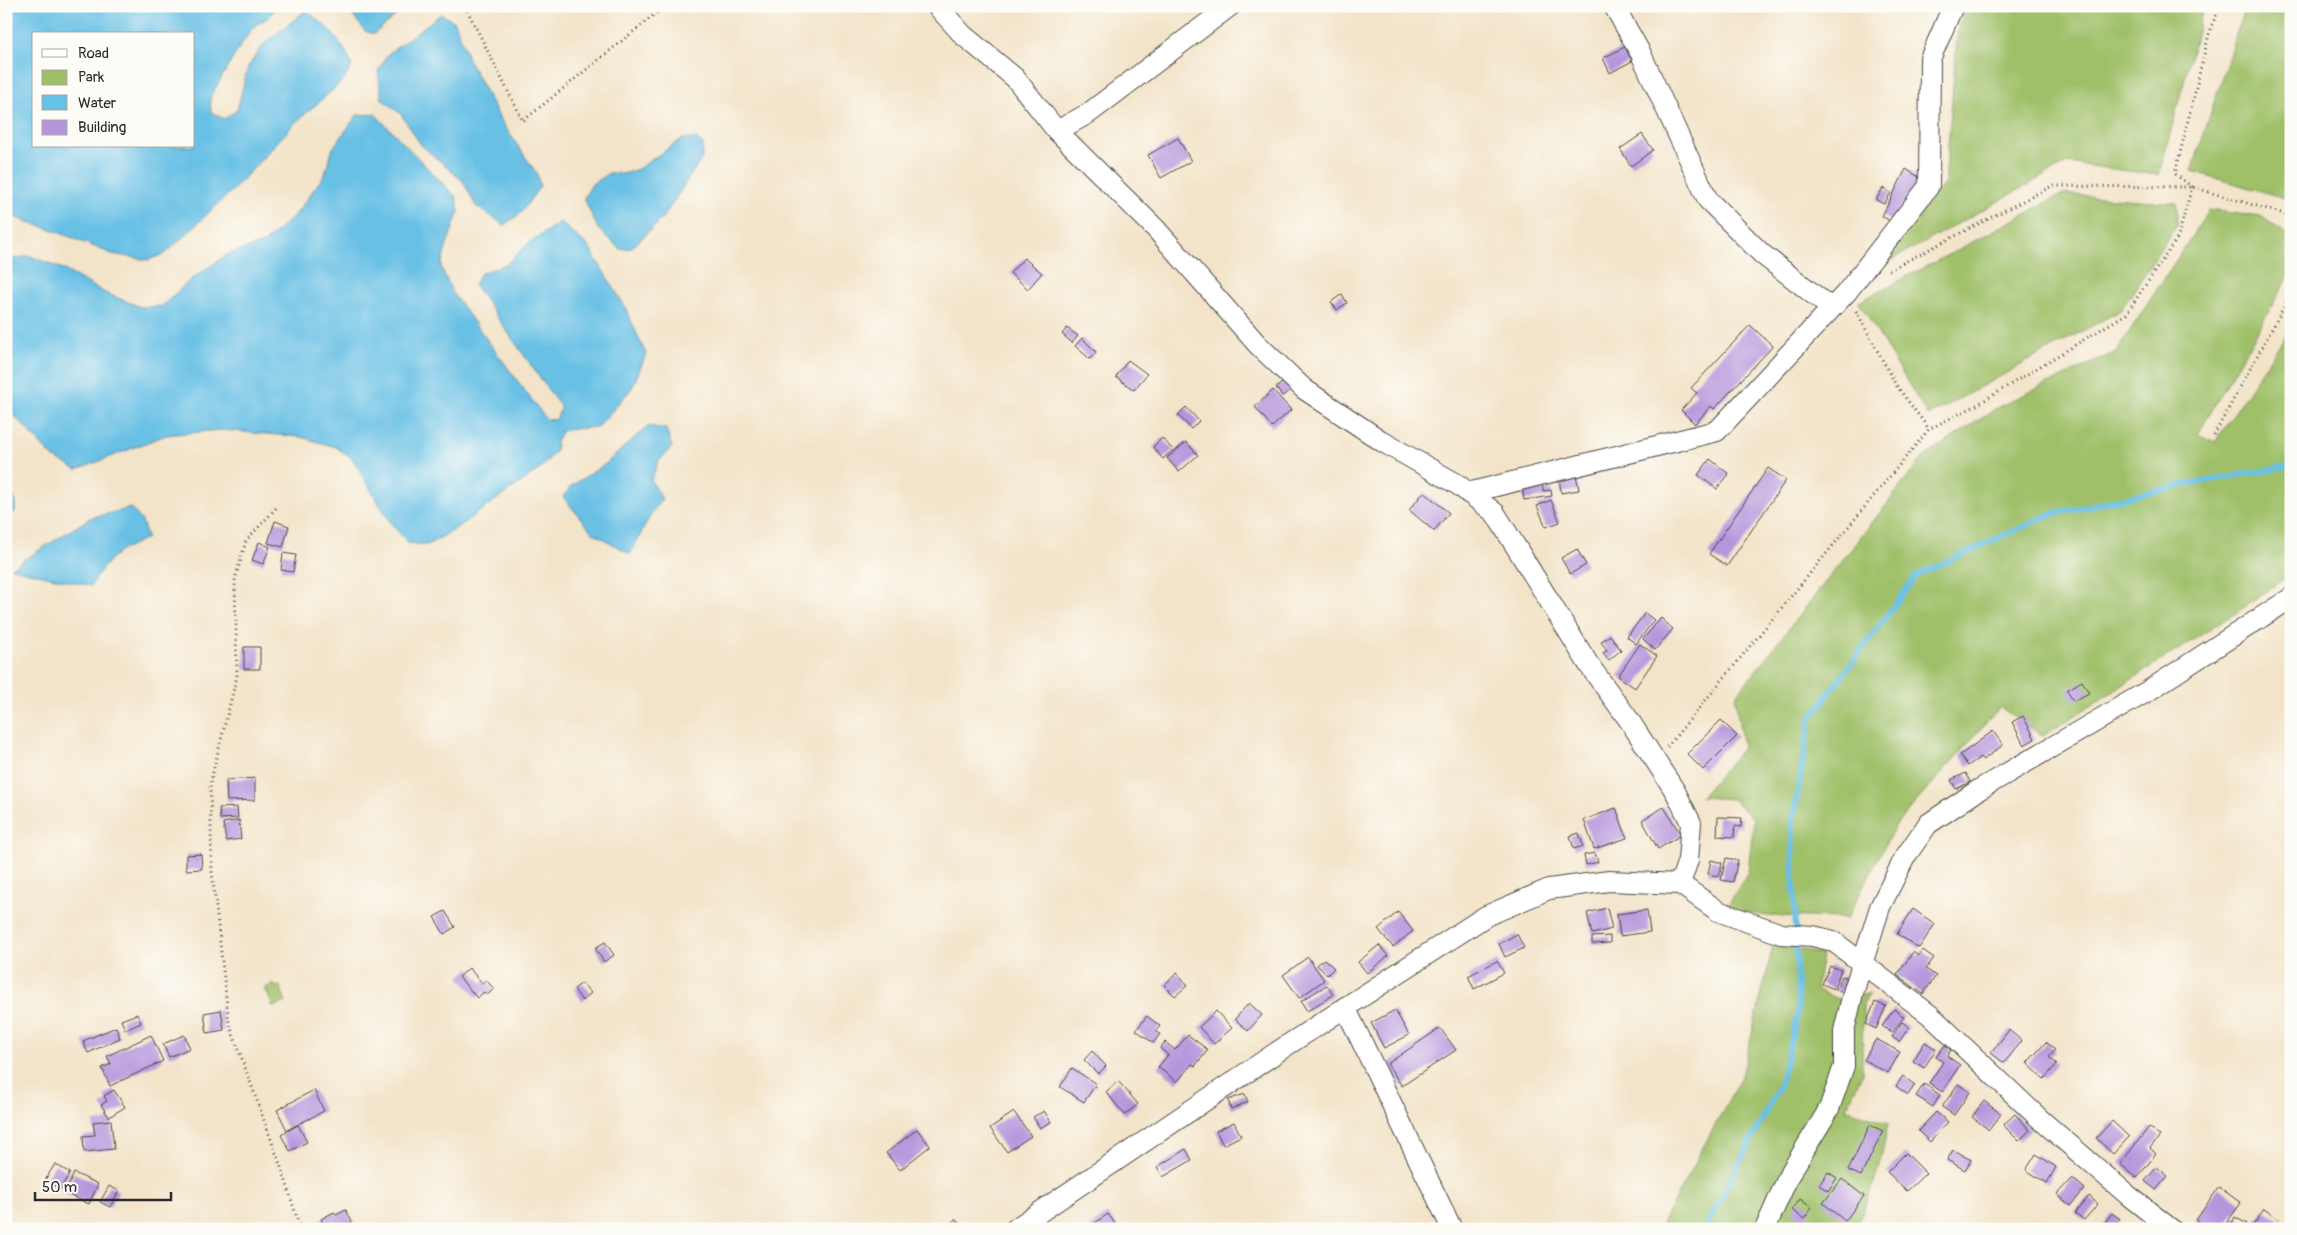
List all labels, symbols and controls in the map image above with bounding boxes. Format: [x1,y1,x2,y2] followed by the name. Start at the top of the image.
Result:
[32,32,195,148] legend
[78,44,109,63] text: Road
[78,68,105,87] text: Park
[78,94,117,113] text: Water
[78,118,126,137] text: Building
[35,1170,171,1202] scale bar
[42,1178,77,1197] text: 50 m

